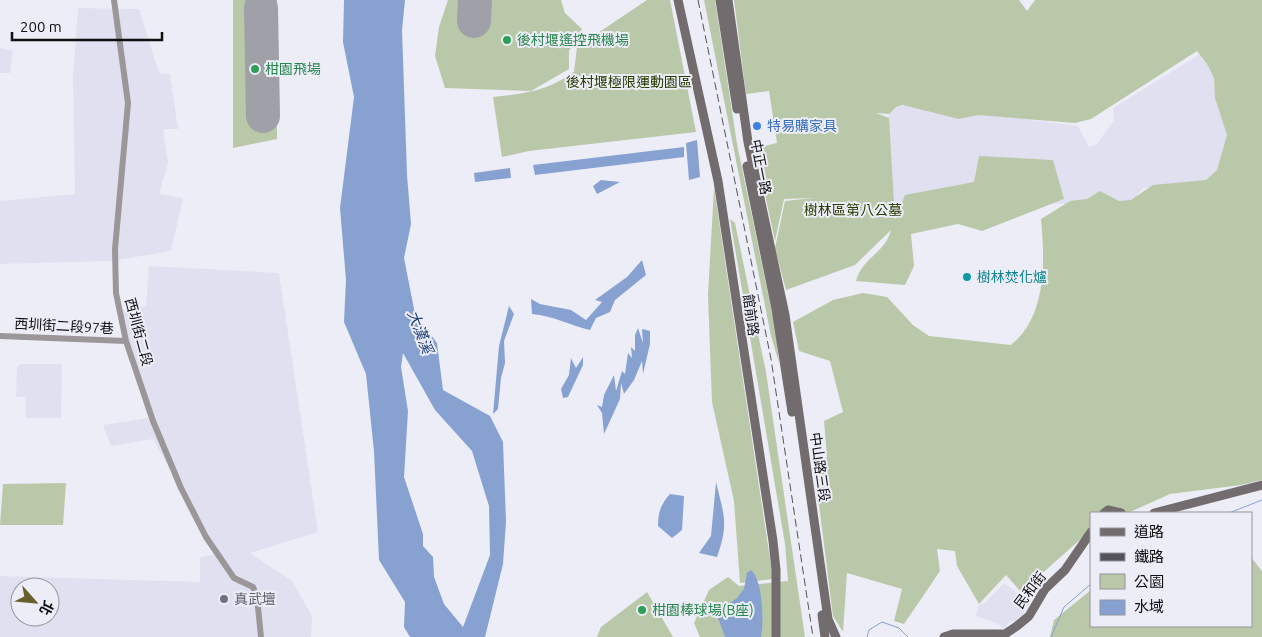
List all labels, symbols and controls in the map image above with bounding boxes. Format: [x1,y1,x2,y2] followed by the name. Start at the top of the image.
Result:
[12,10,162,42] scale bar
[20,18,62,35] text: 200 m
[517,32,629,48] place label: 後村堰遙控飛機場
[501,34,513,46] marker: 後村堰遙控飛機場
[265,61,321,77] place label: 柑園飛場
[249,63,261,75] marker: 柑園飛場
[566,74,692,90] park label: 後村堰極限運動園區
[767,118,837,134] place label: 特易購家具
[751,120,763,132] marker: 特易購家具
[748,138,774,196] street label: 中正一路
[804,202,902,218] park label: 樹林區第八公墓
[977,269,1047,285] place label: 樹林焚化爐
[961,271,973,283] marker: 樹林焚化爐
[740,293,762,337] street label: 館前路
[122,296,156,368] street label: 西圳街二段
[404,308,437,358] water label: 大漢溪
[14,315,114,337] street label: 西圳街二段97巷
[807,431,833,503] street label: 中山路三段
[1090,512,1252,627] legend
[1134,523,1164,540] text: 道路
[1134,548,1164,565] text: 鐵路
[1011,568,1049,612] street label: 民和街
[1134,573,1164,590] text: 公園
[10,577,60,627] north arrow
[234,591,276,607] place label: 真武壇
[218,593,230,605] marker: 真武壇
[36,598,57,618] text: 北
[1134,598,1164,615] text: 水域
[652,602,754,618] place label: 柑園棒球場(B座)
[636,604,648,616] marker: 柑園棒球場(B座)

